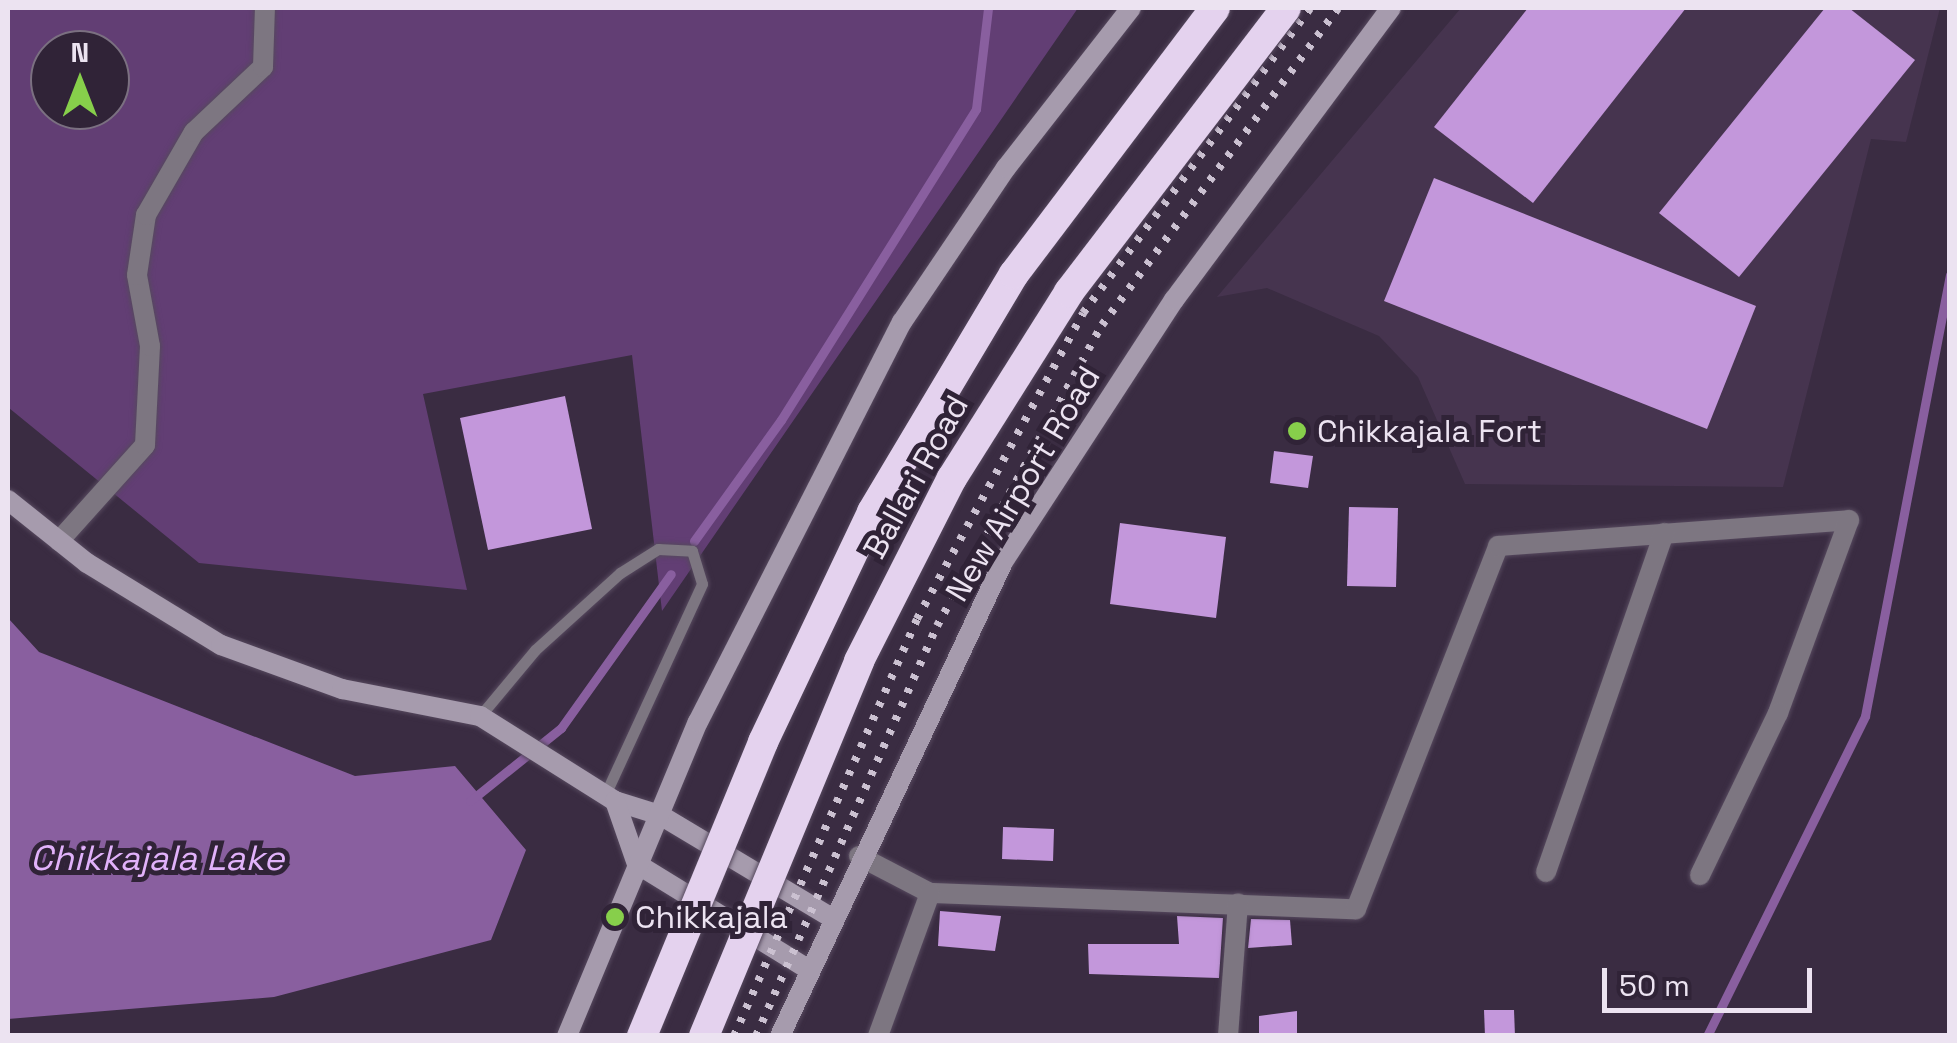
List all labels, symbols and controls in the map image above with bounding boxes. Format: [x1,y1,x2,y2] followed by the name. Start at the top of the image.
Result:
[30,30,130,130] north arrow
[71,34,89,70] text: N
[938,359,1108,609] street label: New Airport Road
[856,389,976,565] street label: Ballari Road
[1317,412,1542,450] place label: Chikkajala Fort
[1286,420,1308,442] marker: Chikkajala Fort
[30,837,284,879] water label: Chikkajala Lake
[635,898,788,936] place label: Chikkajala
[604,906,626,928] marker: Chikkajala
[1607,948,1817,1010] scale bar
[1619,966,1690,1005] text: 50 m

